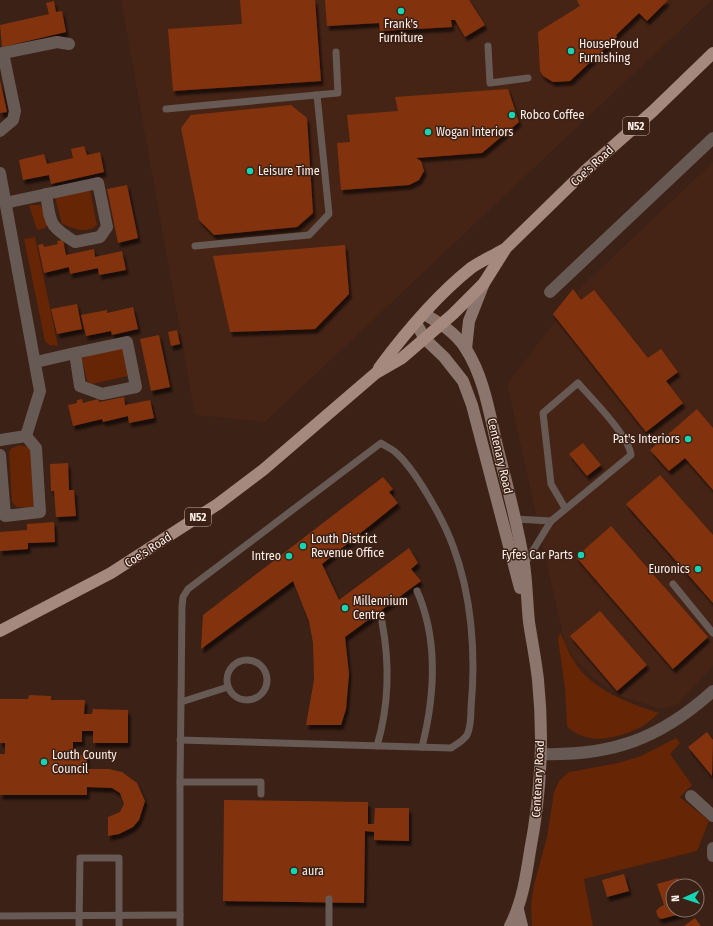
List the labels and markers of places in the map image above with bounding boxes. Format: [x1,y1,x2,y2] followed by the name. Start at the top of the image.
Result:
[396,6,406,16] marker: Frank's Furniture
[379,17,423,45] place label: Frank's Furniture
[579,37,639,65] place label: HouseProud Furnishing
[566,46,576,56] marker: HouseProud Furnishing
[520,108,584,122] place label: Robco Coffee
[507,110,517,120] marker: Robco Coffee
[436,125,513,139] place label: Wogan Interiors
[423,127,433,137] marker: Wogan Interiors
[258,164,320,178] place label: Leisure Time
[245,166,255,176] marker: Leisure Time
[613,432,680,446] place label: Pat's Interiors
[683,434,693,444] marker: Pat's Interiors
[311,532,384,560] place label: Louth District Revenue Office
[298,541,308,551] marker: Louth District Revenue Office
[502,548,573,562] place label: Fyfes Car Parts
[252,549,281,563] place label: Intreo
[576,550,586,560] marker: Fyfes Car Parts
[284,551,294,561] marker: Intreo
[649,562,690,576] place label: Euronics
[693,564,703,574] marker: Euronics
[353,594,408,622] place label: Millennium Centre
[340,603,350,613] marker: Millennium Centre
[52,748,117,776] place label: Louth County Council
[39,757,49,767] marker: Louth County Council
[302,864,324,878] place label: aura
[289,866,299,876] marker: aura

